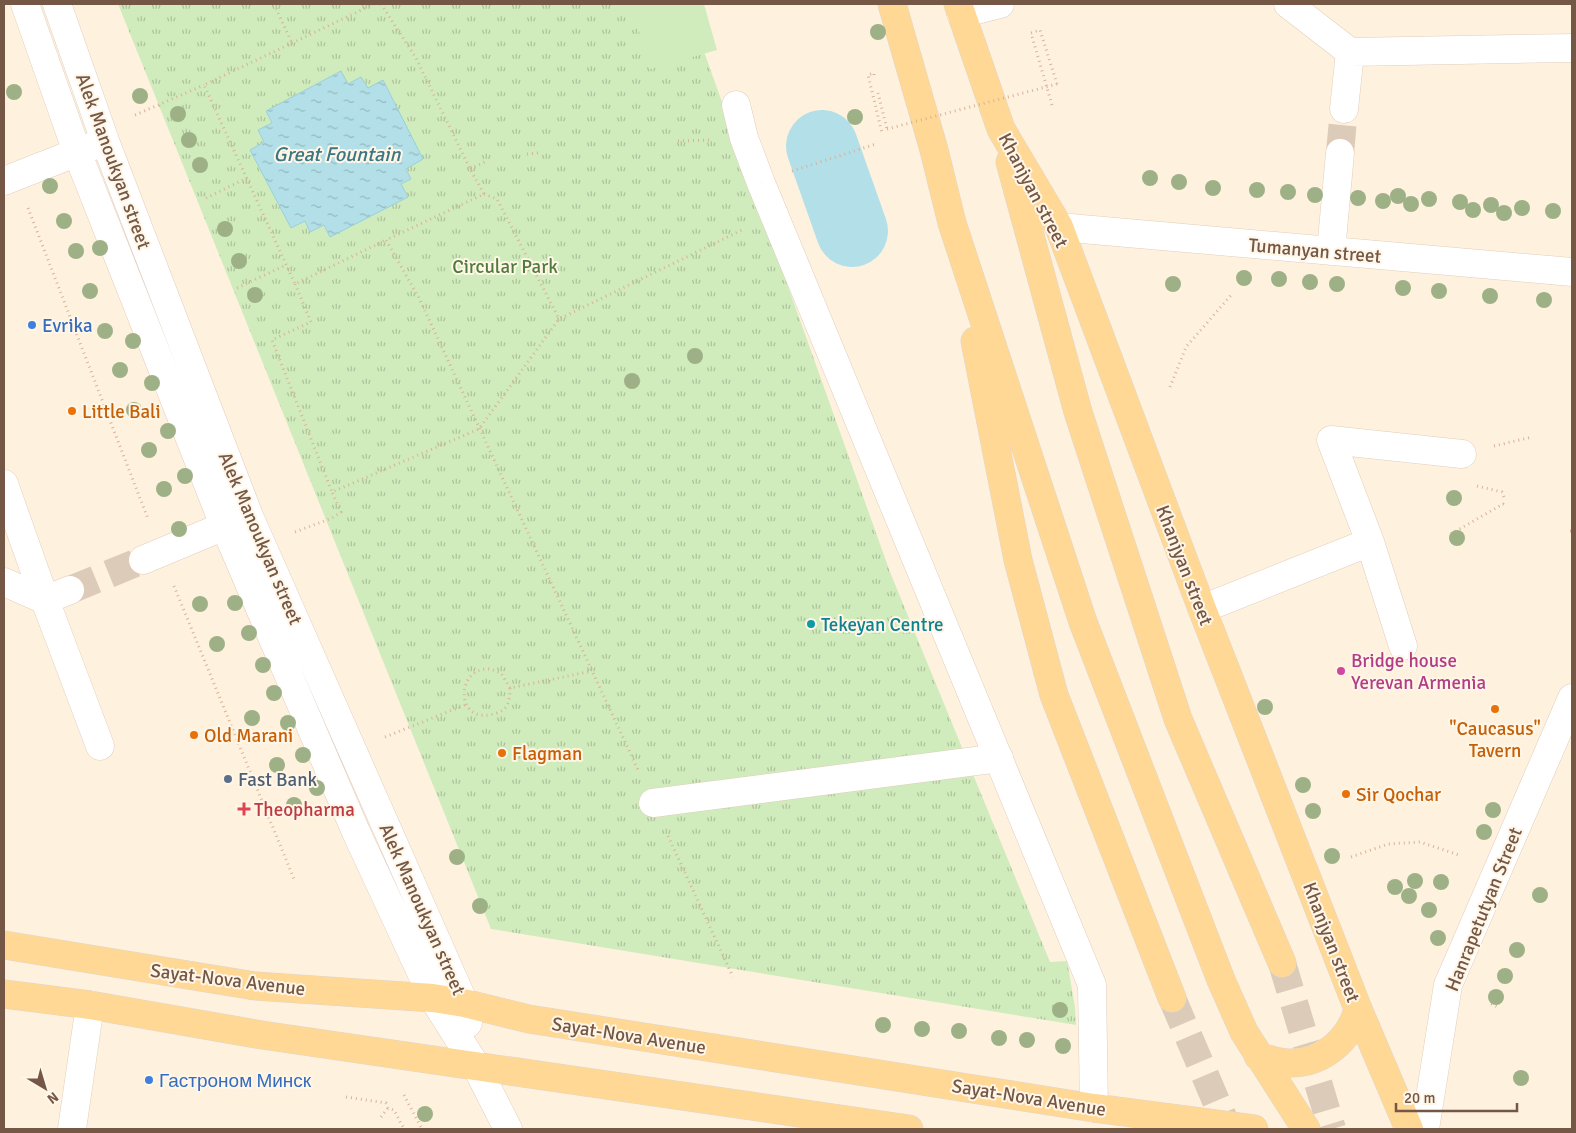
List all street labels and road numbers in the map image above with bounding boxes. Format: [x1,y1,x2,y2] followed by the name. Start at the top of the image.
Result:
[70,70,156,253] street label: Alek Manoukyan street
[993,129,1074,252] street label: Khanjyan street
[1248,233,1383,269] street label: Tumanyan street
[213,448,307,629] street label: Alek Manoukyan street
[1150,502,1218,629] street label: Khanjyan street
[373,820,471,999] street label: Alek Manoukyan street
[1440,823,1528,995] street label: Hanrapetutyan Street
[1297,879,1365,1006] street label: Khanjyan street
[149,959,307,1001] street label: Sayat-Nova Avenue
[550,1012,708,1060] street label: Sayat-Nova Avenue
[950,1074,1108,1122] street label: Sayat-Nova Avenue

